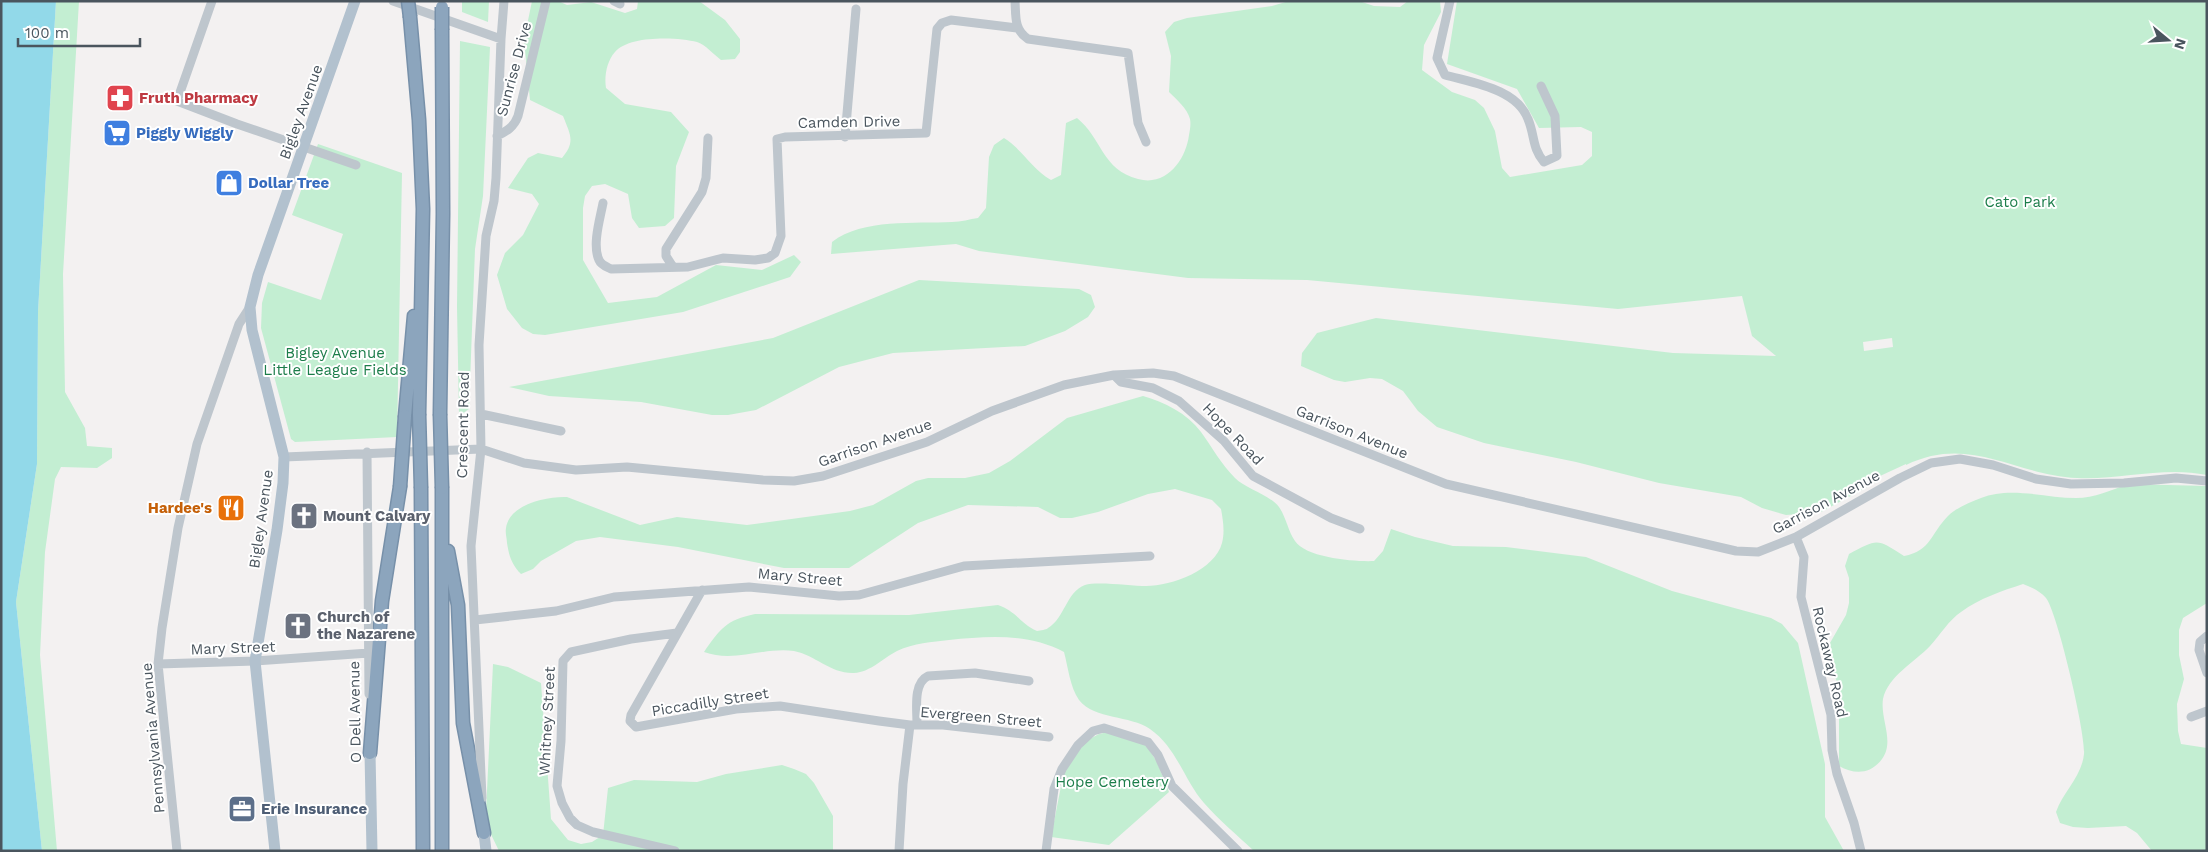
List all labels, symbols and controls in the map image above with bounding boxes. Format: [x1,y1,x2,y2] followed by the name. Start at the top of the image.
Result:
[18,15,140,47] scale bar
[2143,15,2193,65] north arrow
[493,20,535,118] street label: Sunrise Drive
[25,24,69,42] text: 100 m
[2171,37,2190,51] text: N
[276,62,326,162] street label: Bigley Avenue
[105,83,135,113] pharmacy icon: Fruth Pharmacy
[139,89,259,107] place label: Fruth Pharmacy
[797,112,901,132] street label: Camden Drive
[102,118,132,148] supermarket icon: Piggly Wiggly
[136,124,234,142] place label: Piggly Wiggly
[214,168,244,198] shop icon: Dollar Tree
[248,174,330,192] place label: Dollar Tree
[1984,193,2056,211] park label: Cato Park
[263,344,407,379] park label: Bigley Avenue Little League Fields
[453,371,473,479] street label: Crescent Road
[1199,399,1267,469] street label: Hope Road
[1293,401,1411,463] street label: Garrison Avenue
[816,415,934,471] street label: Garrison Avenue
[1769,466,1883,538] street label: Garrison Avenue
[245,468,277,570] street label: Bigley Avenue
[216,493,246,523] restaurant icon: Hardee's
[148,499,212,517] place label: Hardee's
[289,501,319,531] church icon: Mount Calvary
[323,507,431,525] place label: Mount Calvary
[757,564,844,590] street label: Mary Street
[1808,605,1852,719] street label: Rockaway Road
[317,608,416,643] place label: Church of the Nazarene
[283,611,313,641] church icon: Church of the Nazarene
[190,637,276,658] street label: Mary Street
[345,661,365,763] street label: O Dell Avenue
[137,662,169,814] street label: Pennsylvania Avenue
[535,665,559,776] street label: Whitney Street
[650,684,771,720] street label: Piccadilly Street
[919,703,1043,731] street label: Evergreen Street
[1055,773,1169,791] park label: Hope Cemetery
[227,794,257,824] office icon: Erie Insurance
[261,800,367,818] place label: Erie Insurance

